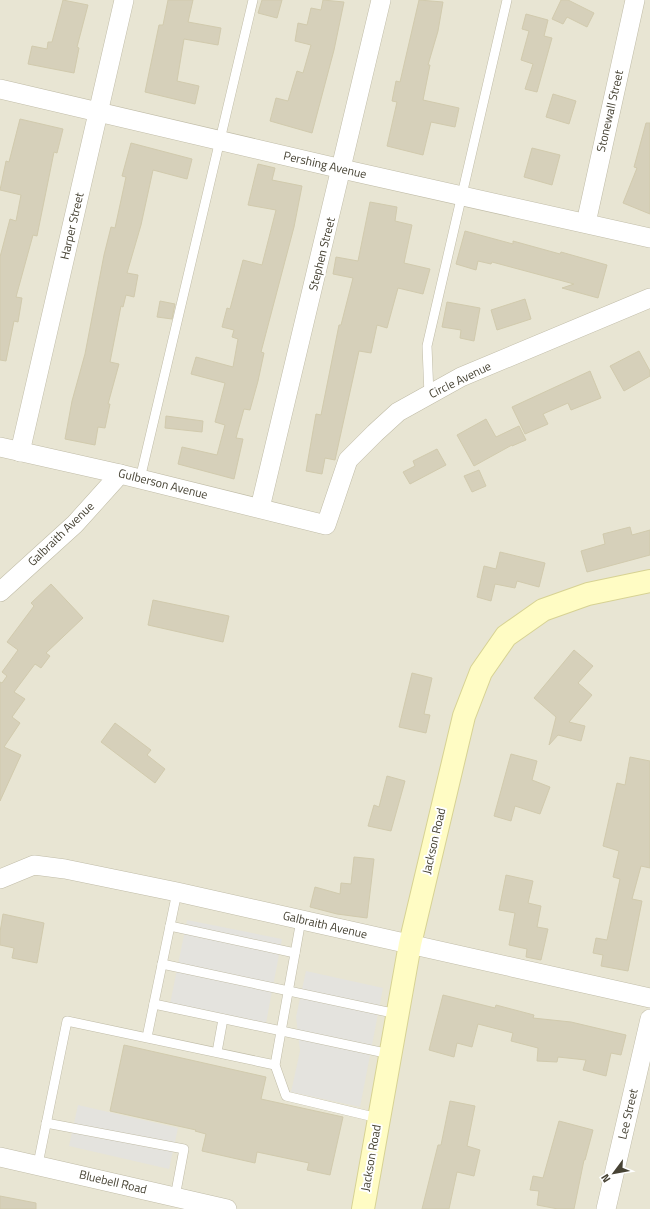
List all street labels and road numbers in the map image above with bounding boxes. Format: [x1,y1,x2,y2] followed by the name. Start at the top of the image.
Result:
[591,67,628,154] street label: Stonewall Street
[282,146,369,183] street label: Pershing Avenue
[55,190,89,261] street label: Harper Street
[303,214,340,293] street label: Stephen Street
[425,356,494,403] street label: Circle Avenue
[116,463,210,504] street label: Gulberson Avenue
[23,497,98,570] street label: Galbraith Avenue
[417,806,450,876] street label: Jackson Road
[281,906,369,943] street label: Galbraith Avenue
[612,1086,643,1141] street label: Lee Street
[355,1123,386,1193] street label: Jackson Road
[77,1164,149,1199] street label: Bluebell Road

